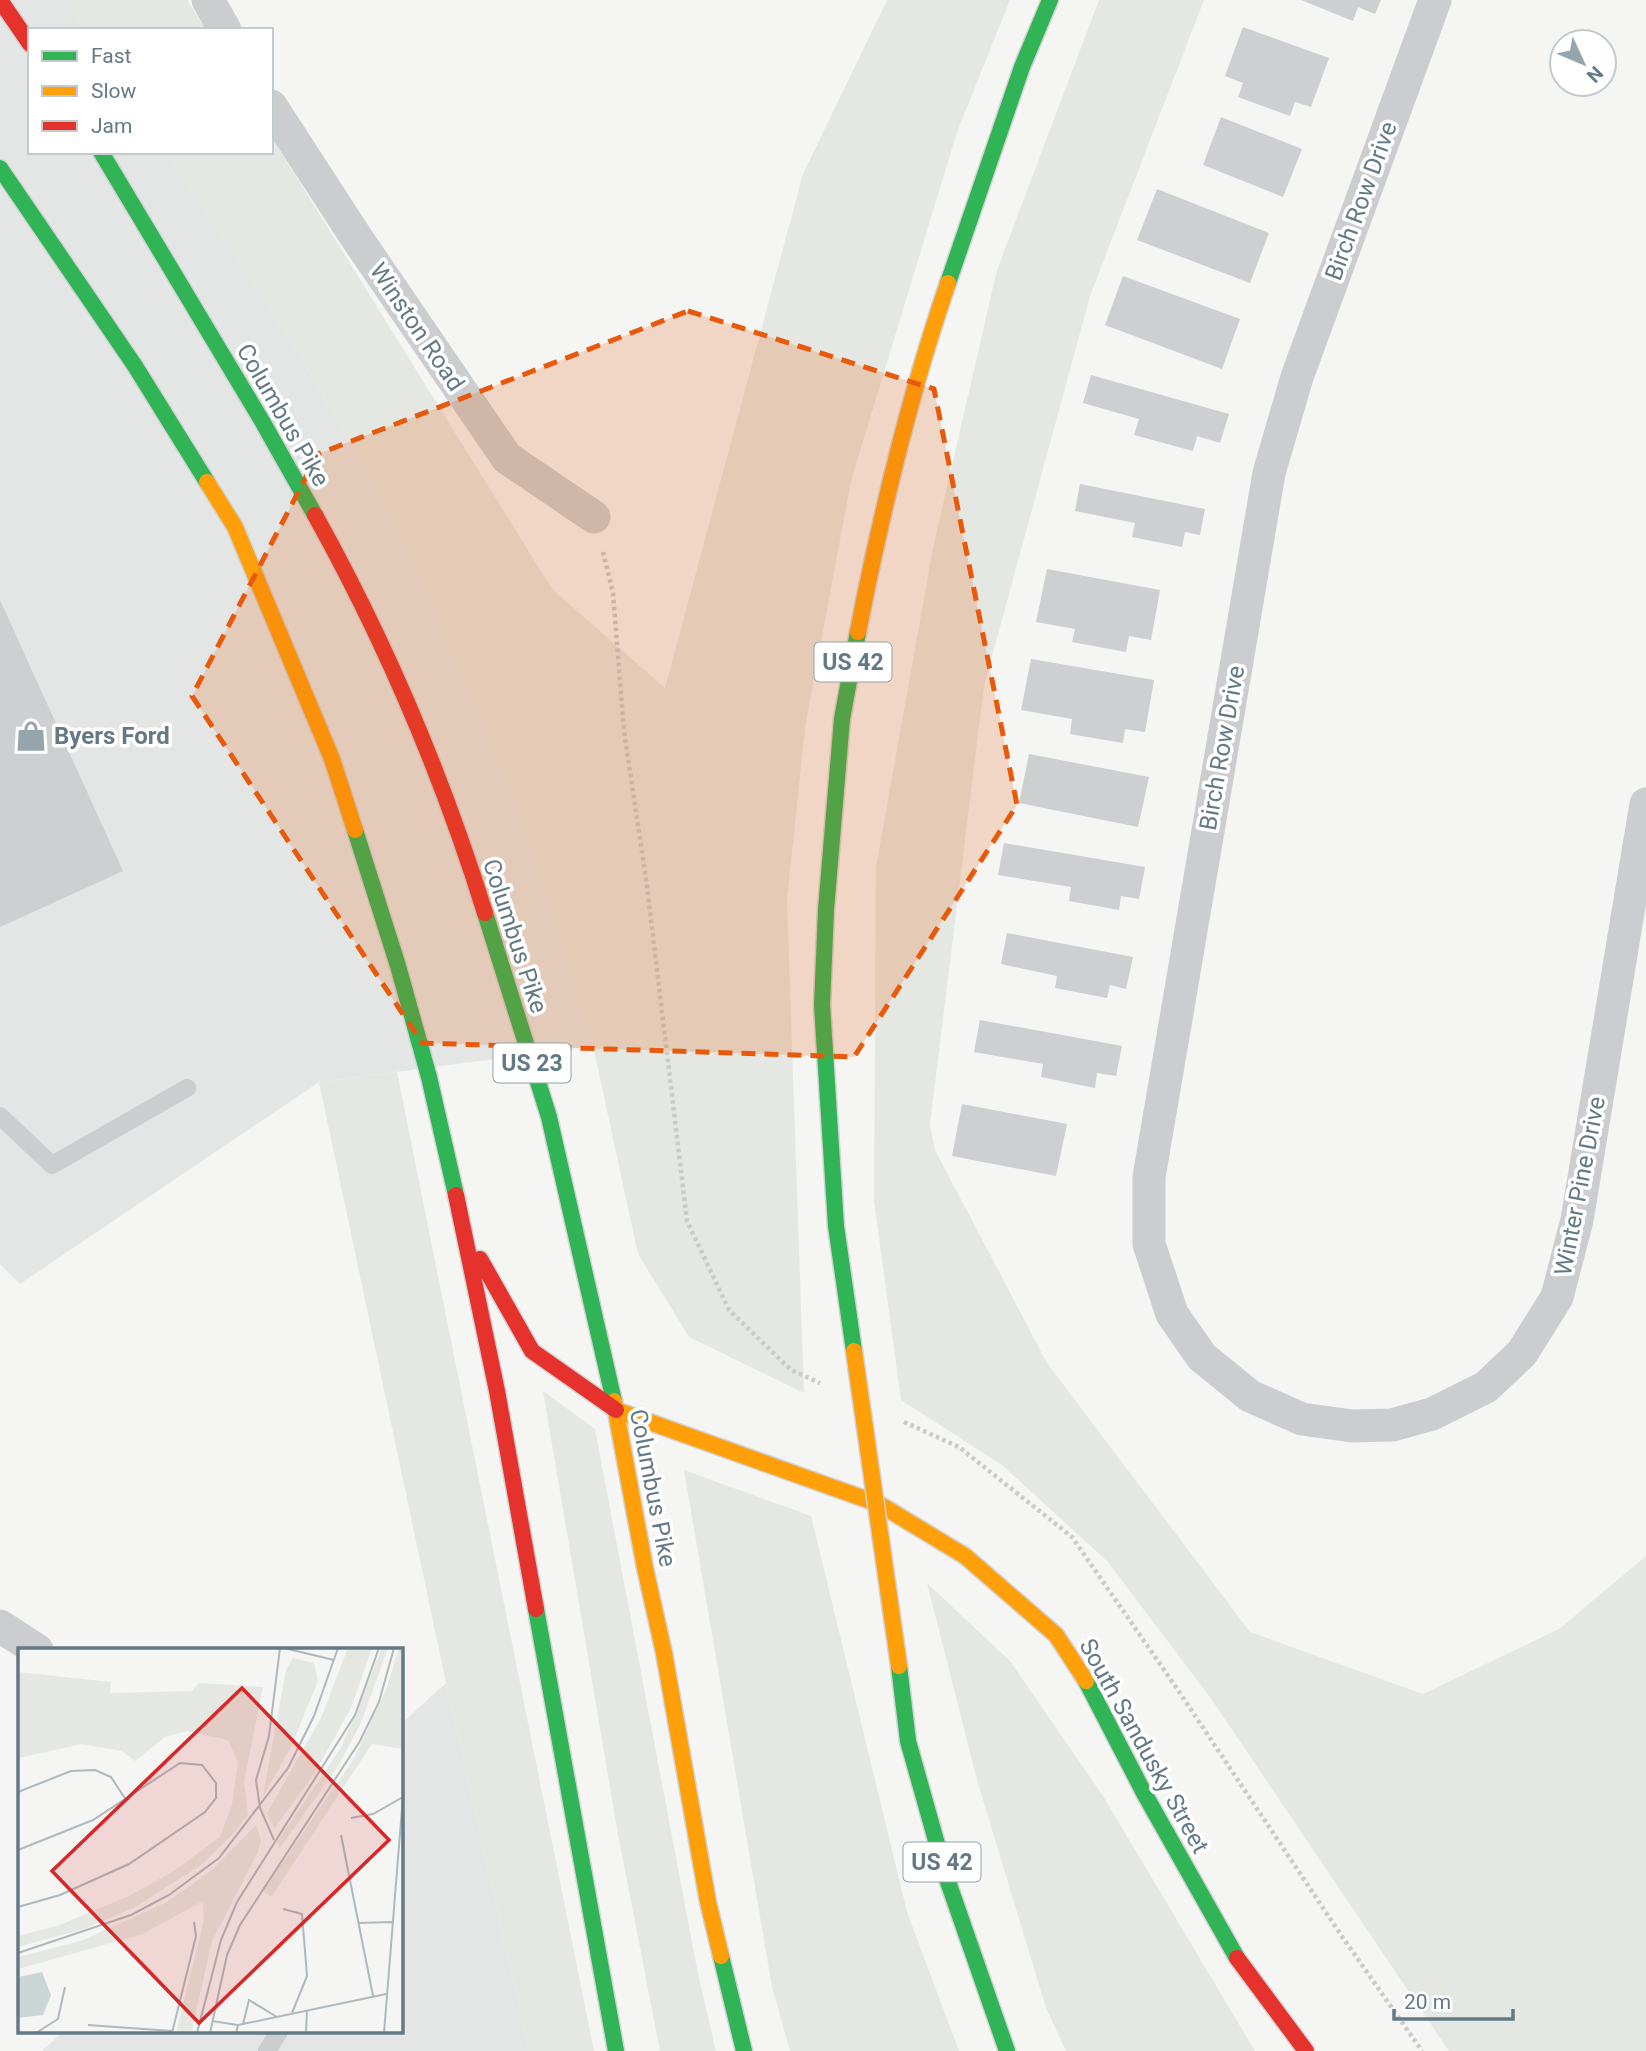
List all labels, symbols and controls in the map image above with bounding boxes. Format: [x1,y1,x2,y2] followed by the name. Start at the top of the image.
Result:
[28,28,273,154] legend
[1548,28,1618,98] north arrow
[91,44,132,68] text: Fast
[1582,62,1608,87] text: N
[91,79,137,103] text: Slow
[91,114,132,138] text: Jam
[1319,118,1403,284] street label: Birch Row Drive
[364,258,470,396] street label: Winston Road
[231,339,335,491] street label: Columbus Pike
[814,642,892,682] road number: US 42
[1194,663,1250,833] street label: Birch Row Drive
[14,719,48,753] shop icon: Byers Ford
[54,722,170,750] place label: Byers Ford
[477,856,553,1016] street label: Columbus Pike
[494,1044,570,1082] road number: US 23
[1549,1094,1611,1278] street label: Winter Pine Drive
[624,1407,682,1569] street label: Columbus Pike
[1073,1634,1215,1858] street label: South Sandusky Street
[18,1648,402,2034] inset map
[904,1842,981,1882] road number: US 42
[1394,1978,1513,2022] scale bar
[1404,1990,1451,2014] text: 20 m

